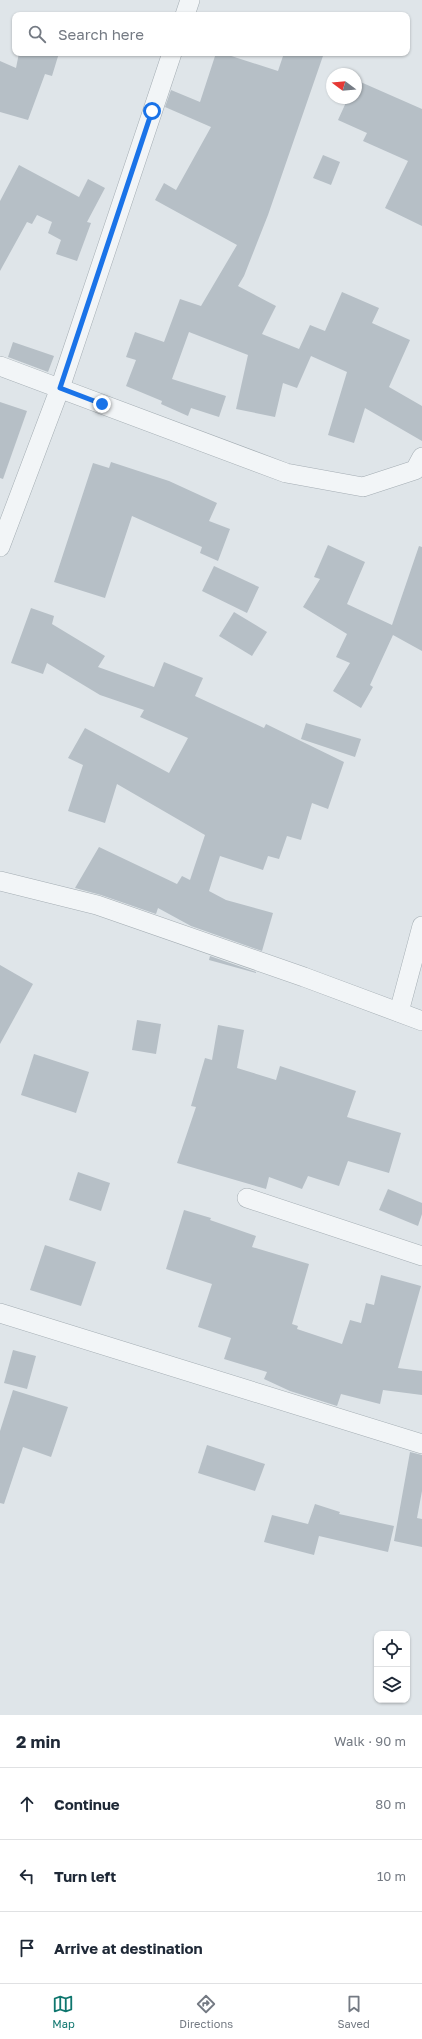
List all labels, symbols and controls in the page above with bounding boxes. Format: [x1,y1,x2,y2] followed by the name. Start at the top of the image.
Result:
[12,12,410,56] search box
[26,23,48,45] icon: search
[58,25,144,43] text: Search here
[326,68,362,104] north arrow
[143,102,161,120] route start
[93,395,111,413] route end
[374,1631,410,1703] map controls
[374,1631,410,1667] button: locate
[374,1667,410,1703] button: layers
[16,1731,60,1752] text: 2 min
[334,1733,406,1749] text: Walk · 90 m
[16,1793,38,1815] icon: ahead
[54,1795,120,1813] text: Continue
[375,1796,406,1812] text: 80 m
[16,1865,38,1887] icon: left
[54,1867,116,1885] text: Turn left
[377,1868,406,1884] text: 10 m
[16,1937,38,1959] icon: arrive
[54,1939,203,1957] text: Arrive at destination
[52,1993,75,2030] tab: Map
[179,1993,233,2030] tab: Directions
[338,1993,370,2030] tab: Saved

